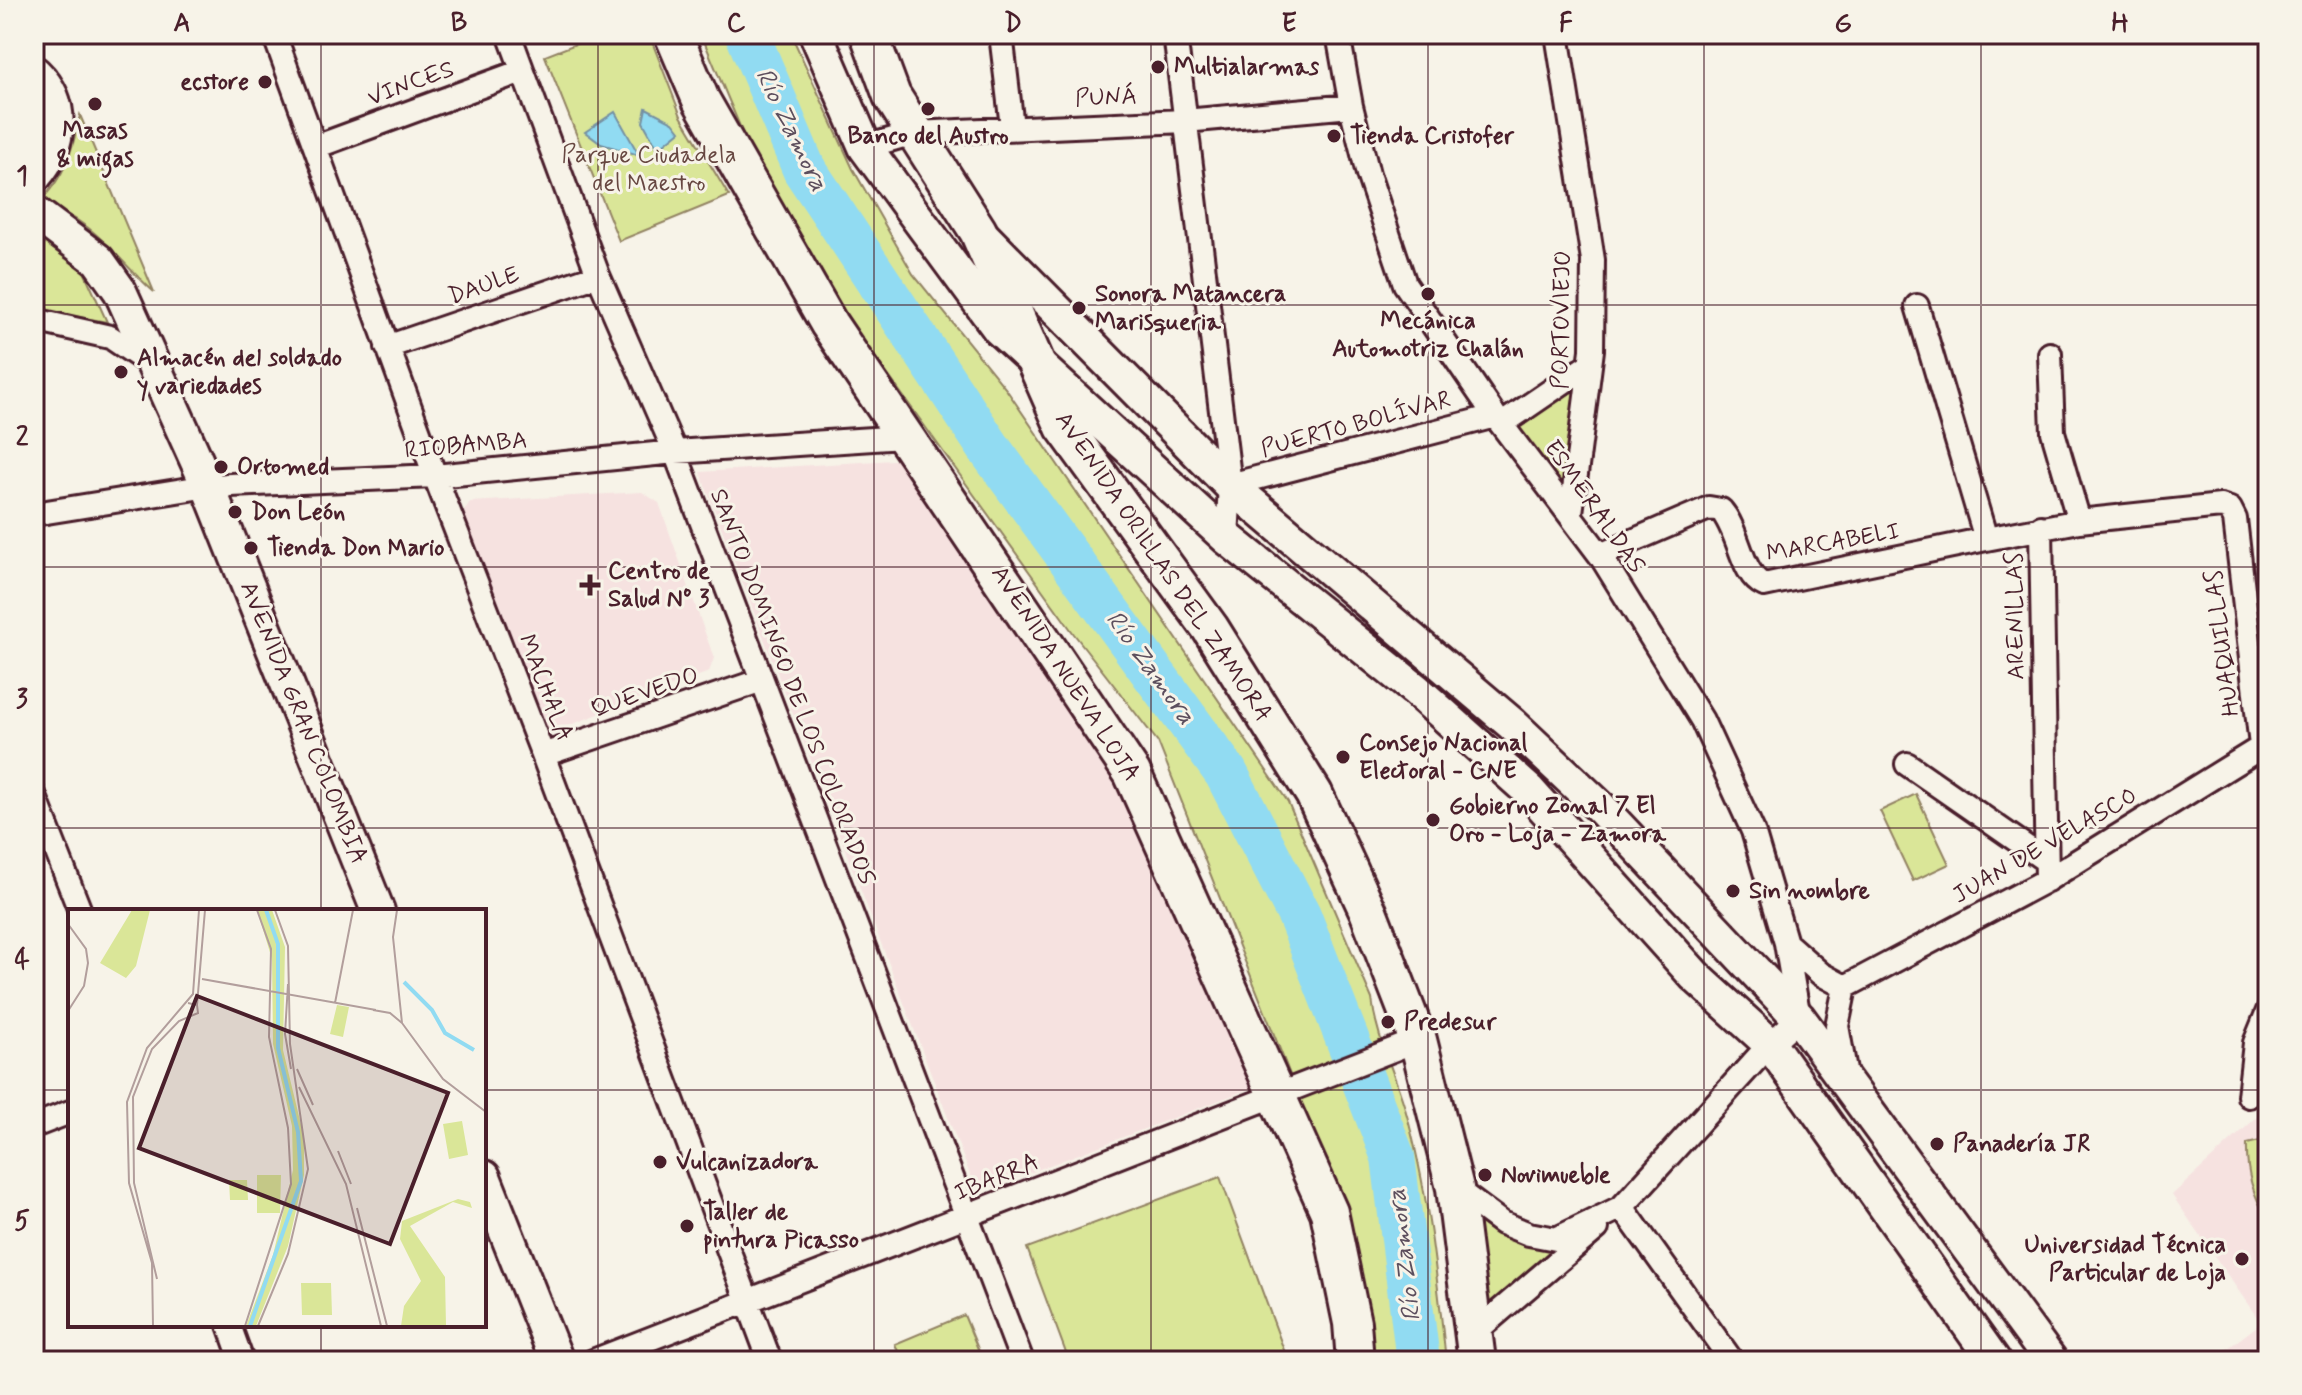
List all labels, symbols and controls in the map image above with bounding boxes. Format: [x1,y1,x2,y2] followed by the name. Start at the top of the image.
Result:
[173,7,191,41] text: A
[451,7,467,41] text: B
[727,7,746,41] text: C
[1004,7,1022,41] text: D
[1281,7,1297,41] text: E
[1559,7,1573,41] text: F
[1834,7,1852,41] text: G
[2112,7,2129,41] text: H
[1174,52,1320,83] place label: Multialarmas
[363,54,459,114] street label: VINCES
[1149,58,1167,76] marker: Multialarmas
[747,63,835,197] water label: Río Zamora
[180,67,249,98] place label: ecstore
[256,73,274,91] marker: ecstore
[1074,80,1138,115] street label: PUNÁ
[86,95,104,113] marker: Masas & migas
[919,100,937,118] marker: Banco del Austro
[56,116,134,178] place label: Masas & migas
[847,121,1009,152] place label: Banco del Austro
[1350,121,1515,152] place label: Tienda Cristofer
[1325,127,1343,145] marker: Tienda Cristofer
[562,140,736,199] park label: Parque Ciudadela del Maestro
[16,160,28,194] text: 1
[1545,250,1579,390] street label: PORTOVIEJO
[444,259,524,313] street label: DAULE
[1095,279,1286,338] place label: Sonora Matancera Marisqueria
[1419,285,1437,303] marker: Mecánica Automotriz Chalán
[1070,299,1088,317] marker: Sonora Matancera Marisqueria
[1332,306,1524,365] place label: Mecánica Automotriz Chalán
[137,343,342,402] place label: Almacén del soldado y variedades
[112,363,130,381] marker: Almacén del soldado y variedades
[1257,384,1454,465] street label: PUERTO BOLÍVAR
[1047,406,1279,728] street label: AVENIDA ORILLAS DEL ZAMORA
[16,421,29,455] text: 2
[403,425,529,467] street label: RIOBAMBA
[1536,434,1652,580] street label: ESMERALDAS
[237,452,329,483] place label: Ortomed
[212,458,230,476] marker: Ortomed
[702,485,882,889] street label: SANTO DOMINGO DE LOS COLORADOS
[251,497,345,528] place label: Don León
[226,503,244,521] marker: Don León
[1764,516,1902,570] street label: MARCABELI
[267,533,445,564] place label: Tienda Don Mario
[242,539,260,557] marker: Tienda Don Mario
[1999,552,2033,680] street label: ARENILLAS
[608,556,710,615] place label: Centro de Salud Nº 3
[983,560,1147,788] street label: AVENIDA NUEVA LOJA
[2199,568,2247,718] street label: HUAQUILLAS
[579,574,601,596] marker: Centro de Salud Nº 3
[232,577,374,869] street label: AVENIDA GRAN COLOMBIA
[1097,604,1203,732] water label: Río Zamora
[510,630,580,746] street label: MACHALA
[587,660,703,726] street label: QUEVEDO
[16,683,28,717] text: 3
[1359,728,1528,787] place label: Consejo Nacional Electoral - CNE
[1334,748,1352,766] marker: Consejo Nacional Electoral - CNE
[1947,781,2143,911] street label: JUAN DE VELASCO
[1449,791,1667,850] place label: Gobierno Zonal 7 El Oro - Loja - Zamora
[1424,811,1442,829] marker: Gobierno Zonal 7 El Oro - Loja - Zamora
[1749,876,1871,907] place label: Sin nombre
[1724,882,1742,900] marker: Sin nombre
[68,909,486,1327] inset map
[14,944,30,978] text: 4
[1404,1007,1497,1038] place label: Predesur
[1379,1013,1397,1031] marker: Predesur
[1953,1129,2091,1160] place label: Panadería JR
[1928,1135,1946,1153] marker: Panadería JR
[676,1147,818,1178] place label: Vulcanizadora
[950,1147,1044,1209] street label: IBARRA
[651,1153,669,1171] marker: Vulcanizadora
[1501,1160,1611,1191] place label: Novimueble
[1476,1166,1494,1184] marker: Novimueble
[1380,1187,1430,1323] water label: Río Zamora
[703,1197,859,1256] place label: Taller de pintura Picasso
[14,1205,30,1239] text: 5
[678,1217,696,1235] marker: Taller de pintura Picasso
[2025,1230,2226,1290] place label: Universidad Técnica Particular de Loja
[2233,1250,2251,1268] marker: Universidad Técnica Particular de Loja

